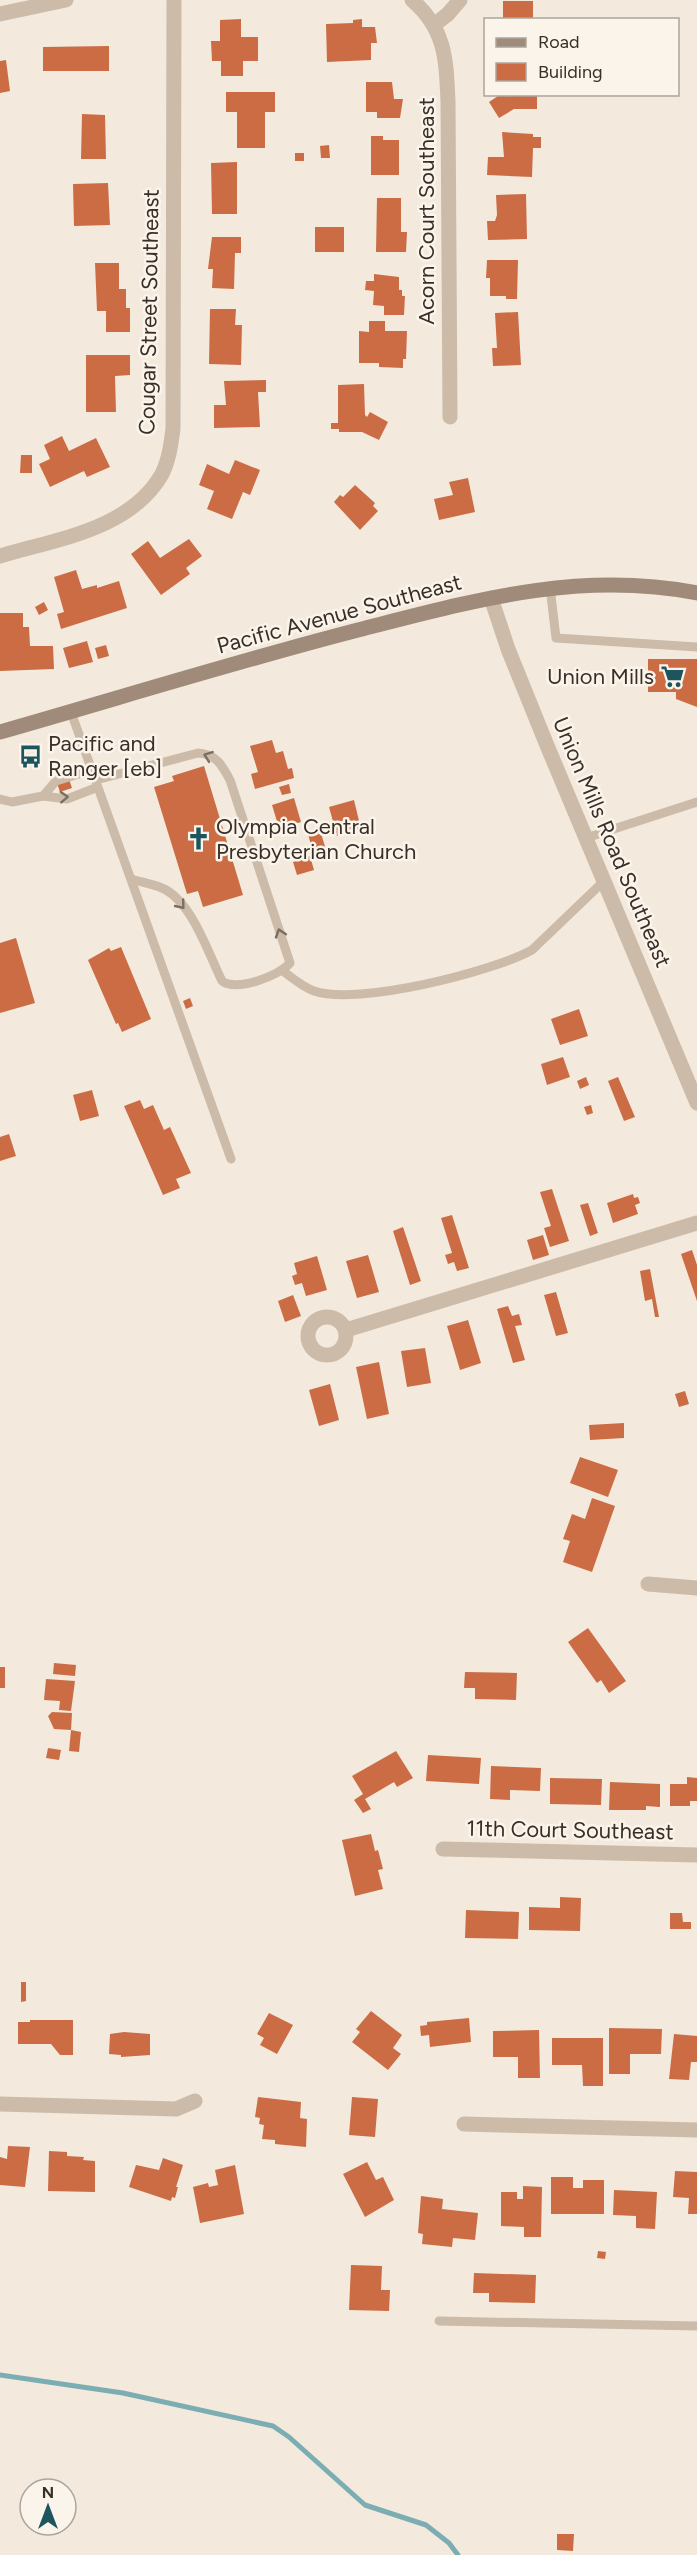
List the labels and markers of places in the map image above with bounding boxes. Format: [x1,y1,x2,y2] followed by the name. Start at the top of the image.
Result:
[547,663,654,690] place label: Union Mills
[659,663,685,689] supermarket icon: Union Mills
[48,730,162,782] place label: Pacific and Ranger [eb]
[17,743,43,769] bus stop icon: Pacific and Ranger [eb]
[216,813,416,865] place label: Olympia Central Presbyterian Church
[185,826,211,852] church icon: Olympia Central Presbyterian Church

